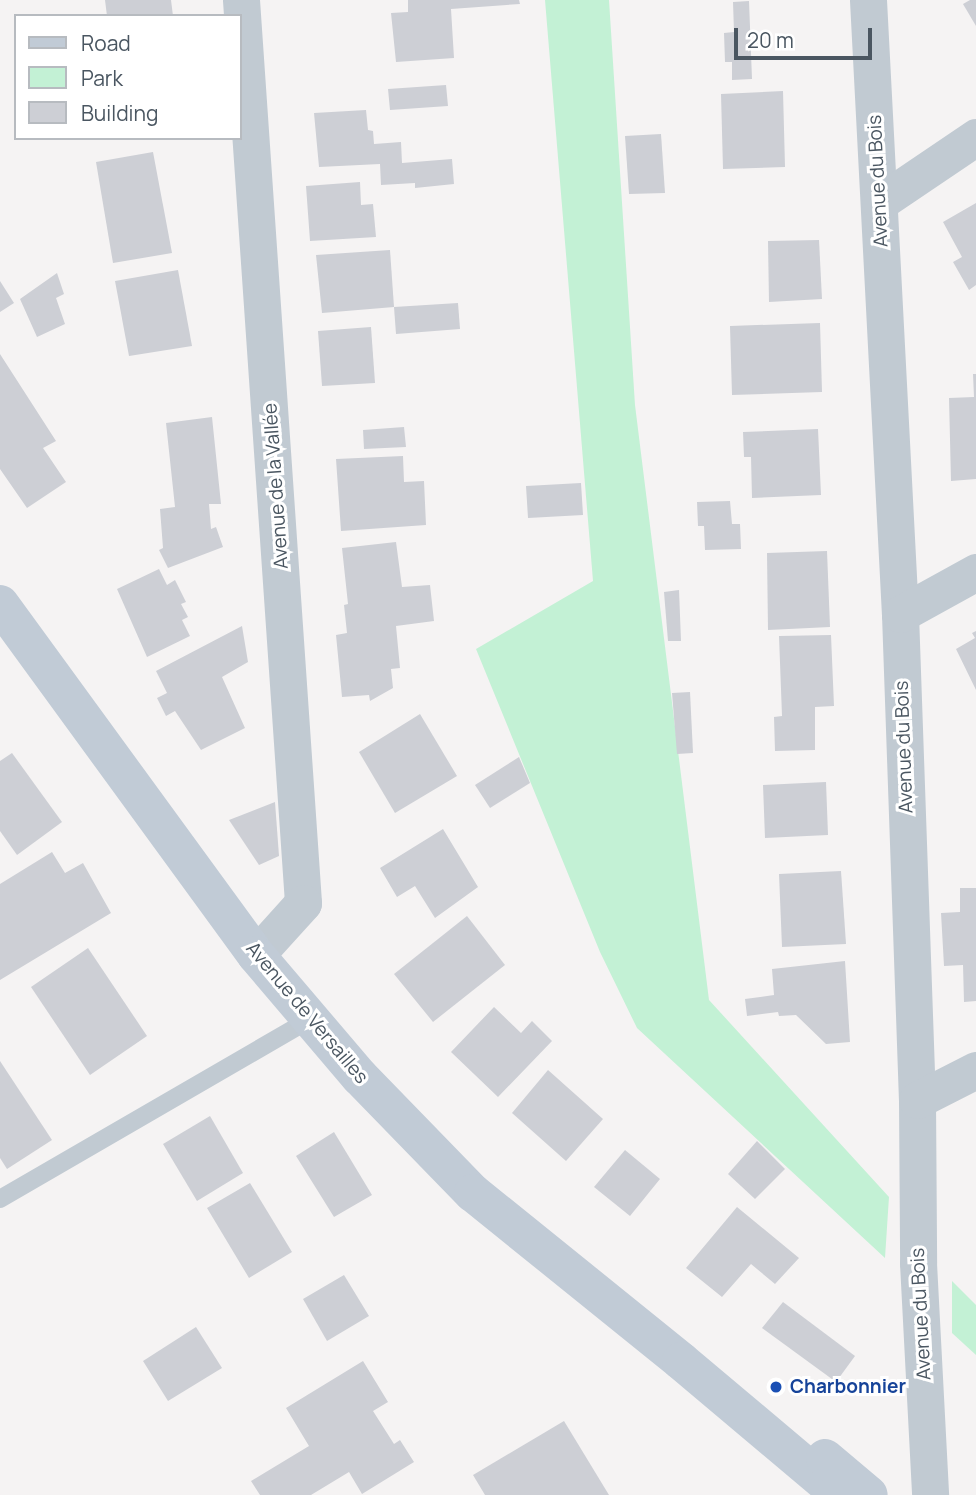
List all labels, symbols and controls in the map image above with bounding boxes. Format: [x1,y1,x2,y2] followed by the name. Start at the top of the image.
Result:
[14,14,242,140] legend
[738,14,876,58] scale bar
[747,26,794,54] text: 20 m
[81,29,131,57] text: Road
[81,64,123,92] text: Park
[81,99,158,127] text: Building
[863,114,893,248] street label: Avenue du Bois
[259,402,293,570] street label: Avenue de la Vallée
[890,680,918,814] street label: Avenue du Bois
[241,938,373,1088] street label: Avenue de Versailles
[906,1247,936,1381] street label: Avenue du Bois
[790,1376,906,1398] place label: Charbonnier
[768,1379,784,1395] marker: Charbonnier

